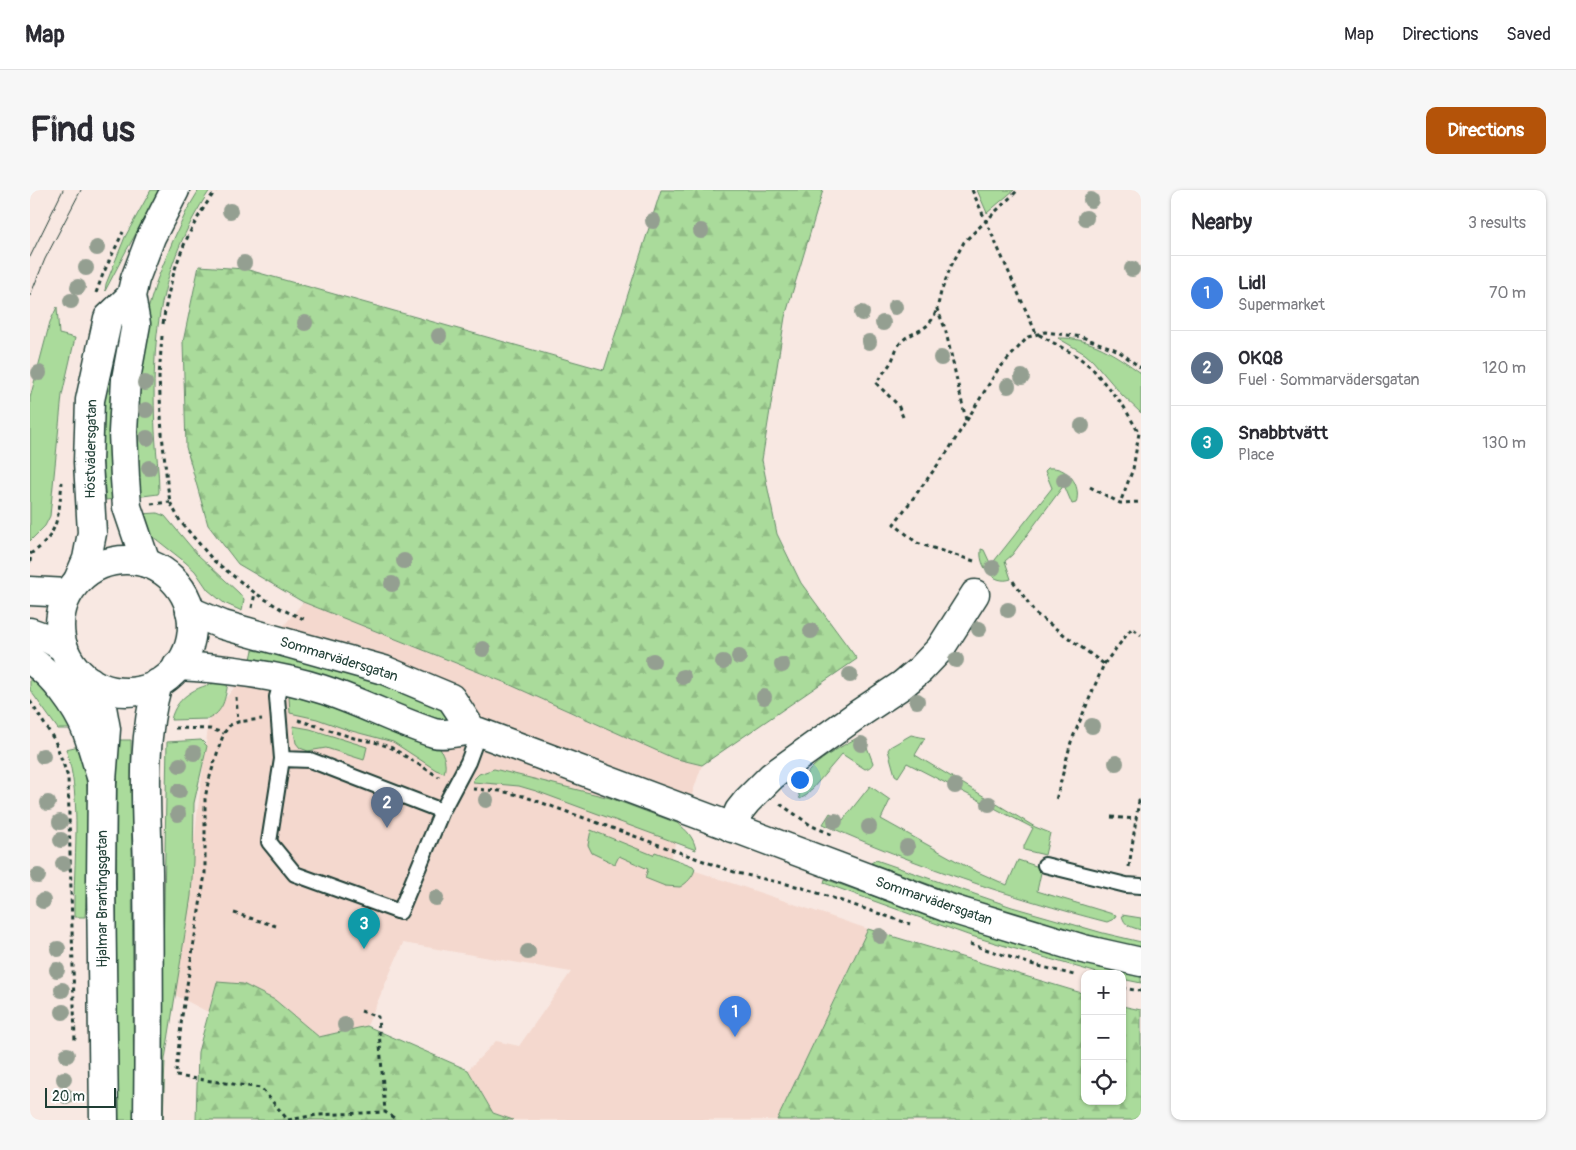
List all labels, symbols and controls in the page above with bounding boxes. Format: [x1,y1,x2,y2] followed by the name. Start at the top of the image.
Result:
[25,20,65,49] text: Map
[1344,23,1374,46] text: Map
[1402,23,1478,46] text: Directions
[1506,23,1551,46] text: Saved
[1426,107,1546,154] button: Directions
[30,108,135,152] text: Find us
[1191,209,1252,236] text: Nearby
[1468,213,1526,233] text: 3 results
[1238,271,1266,295] text: Lidl
[1204,283,1210,303] text: 1
[1489,283,1526,303] text: 70 m
[1238,295,1325,315] text: Supermarket
[1238,346,1283,370] text: OKQ8
[1203,358,1211,378] text: 2
[1482,358,1526,378] text: 120 m
[1238,370,1420,390] text: Fuel · Sommarvädersgatan
[82,399,100,499] street label: Höstvädersgatan
[1238,421,1328,445] text: Snabbtvätt
[1203,433,1211,453] text: 3
[1482,433,1526,453] text: 130 m
[1238,445,1274,465] text: Place
[278,633,400,685] street label: Sommarvädersgatan
[787,767,813,793] your location
[371,787,403,828] pin: 2
[94,830,111,968] street label: Hjalmar Brantingsgatan
[873,873,995,929] street label: Sommarvädersgatan
[348,908,380,949] pin: 3
[1081,970,1126,1105] map controls
[1081,970,1126,1015] button: +
[719,996,751,1037] pin: 1
[1081,1015,1126,1060] button: −
[1081,1060,1126,1105] button: locate
[45,1085,116,1108] scale bar
[52,1088,85,1105] text: 20 m

